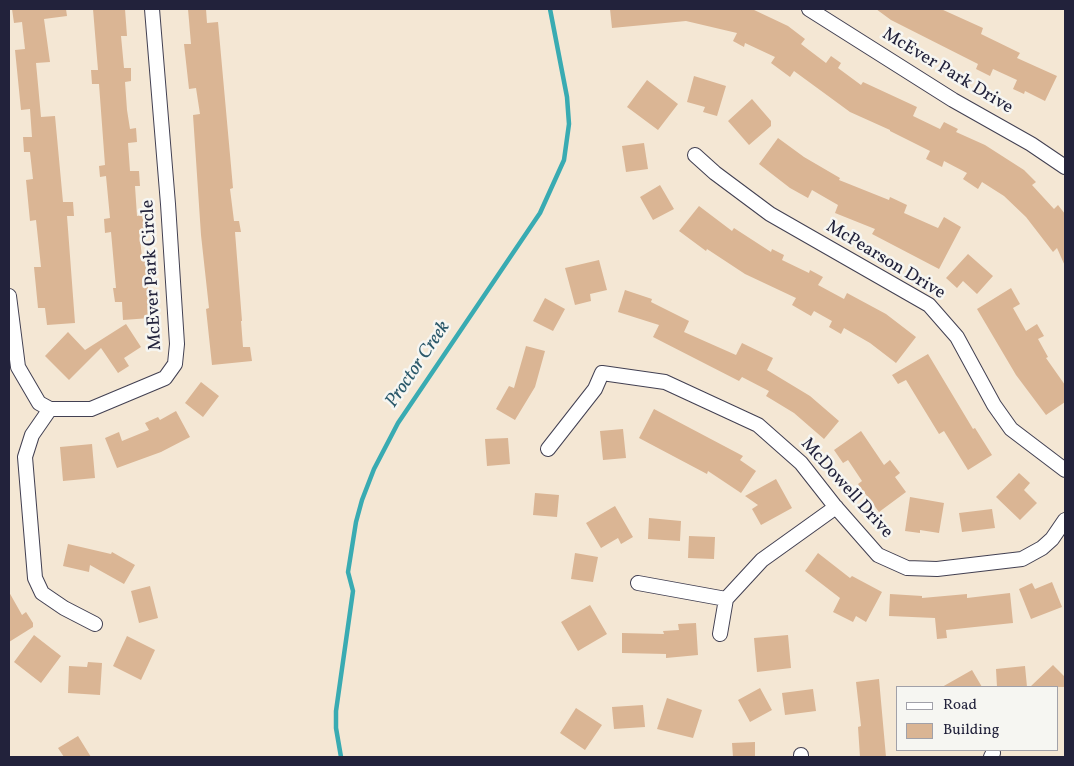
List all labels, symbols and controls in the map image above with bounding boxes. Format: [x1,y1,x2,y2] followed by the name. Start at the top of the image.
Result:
[878,24,1016,120] street label: McEver Park Drive
[138,199,168,351] street label: McEver Park Circle
[822,217,948,305] street label: McPearson Drive
[382,317,456,413] water label: Proctor Creek
[795,434,897,544] street label: McDowell Drive
[896,686,1059,751] legend
[943,695,977,716] text: Road
[943,720,999,741] text: Building

